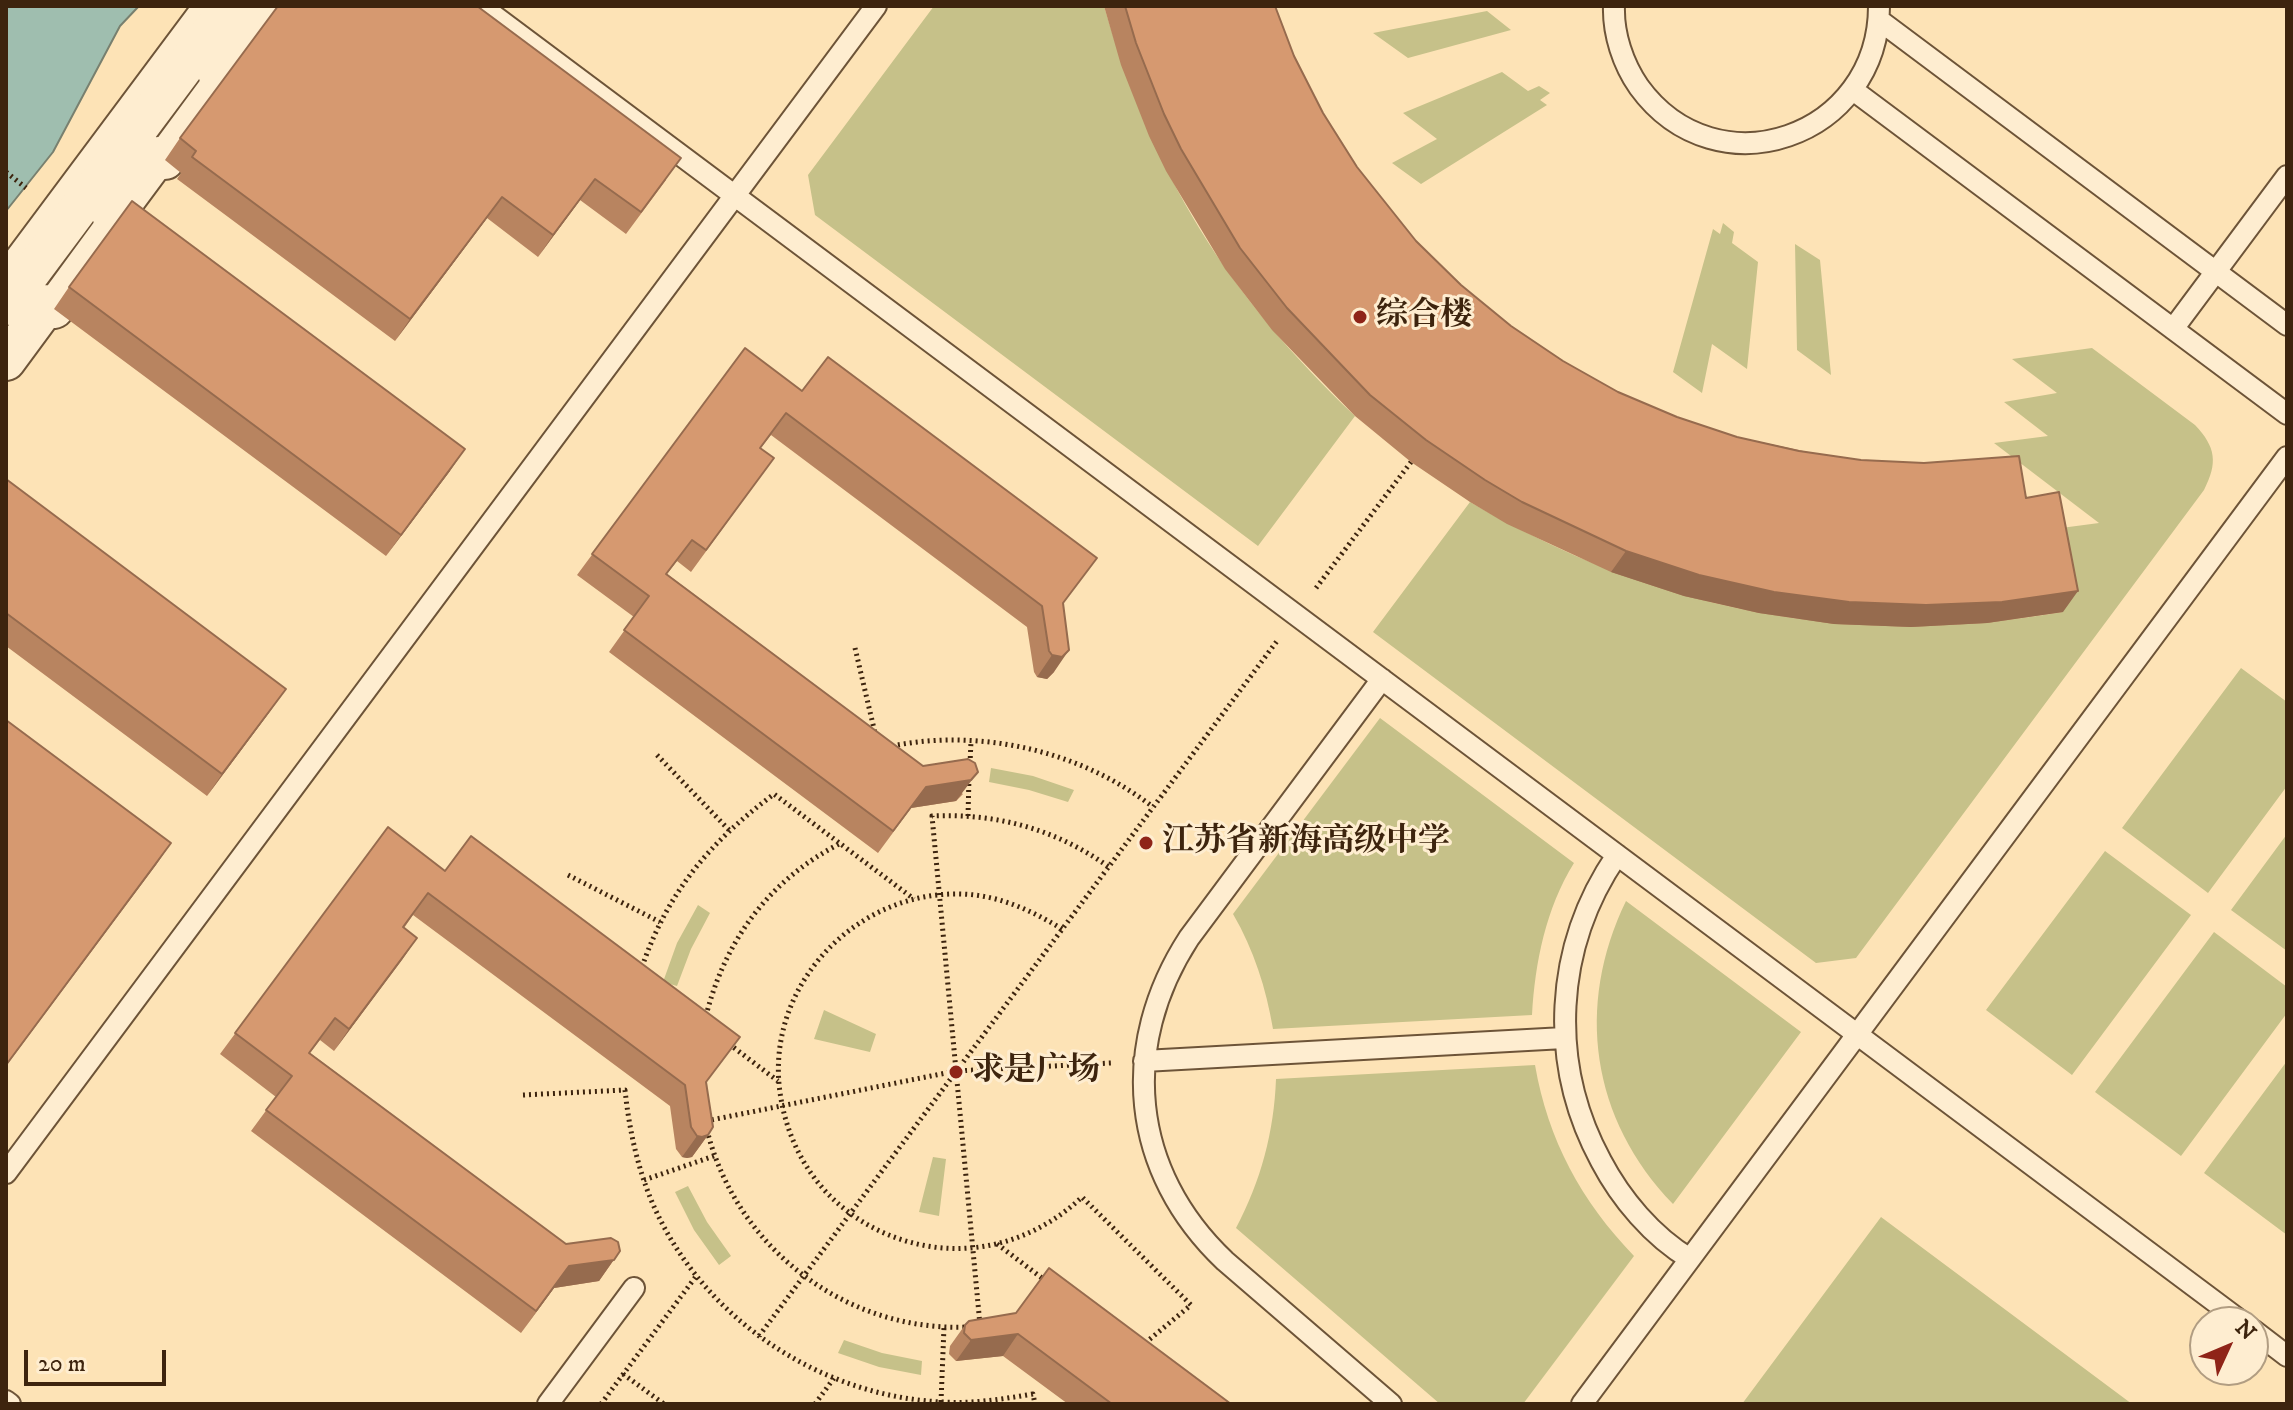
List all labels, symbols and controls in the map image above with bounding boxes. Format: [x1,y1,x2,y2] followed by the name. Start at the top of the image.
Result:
[1376,298,1472,336] place label: 综合楼
[1351,308,1369,326] marker: 综合楼
[1162,824,1450,862] place label: 江苏省新海高级中学
[1137,834,1155,852] marker: 江苏省新海高级中学
[972,1053,1100,1091] place label: 求是广场
[947,1063,965,1081] marker: 求是广场
[2189,1306,2269,1386] north arrow
[2229,1314,2261,1346] text: N
[28,1334,170,1384] scale bar
[38,1349,86,1379] text: 20 m

